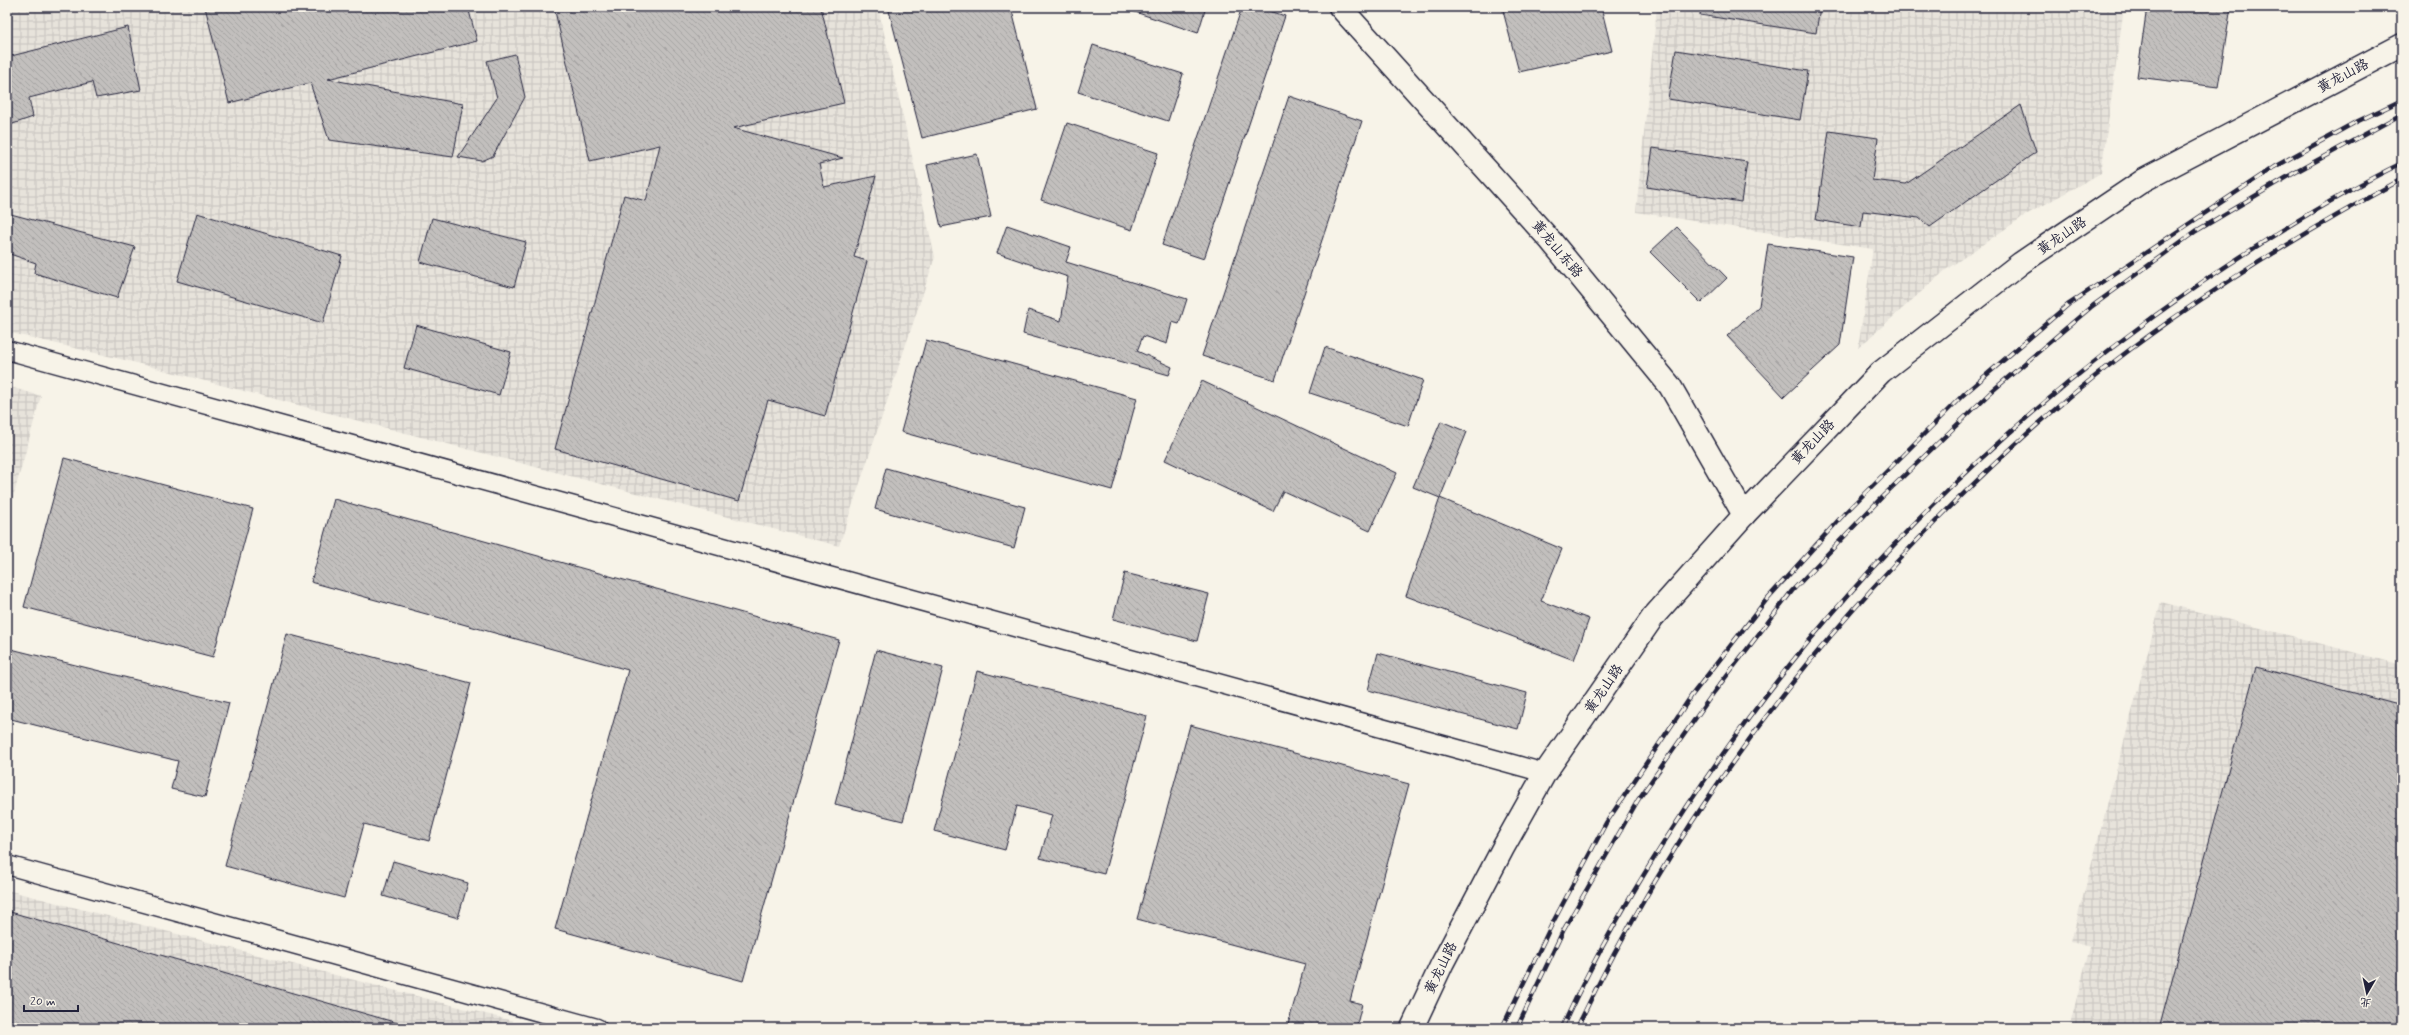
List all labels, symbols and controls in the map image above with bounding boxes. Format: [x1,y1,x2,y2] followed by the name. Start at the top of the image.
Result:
[2314,55,2372,97] street label: 黄龙山路
[2034,213,2090,259] street label: 黄龙山路
[1528,216,1586,282] street label: 黄龙山东路
[1787,416,1839,468] street label: 黄龙山路
[1581,661,1627,717] street label: 黄龙山路
[1421,939,1461,997] street label: 黄龙山路
[2347,973,2387,1013] north arrow
[24,987,78,1013] scale bar
[30,994,56,1010] text: 20 m
[2359,994,2372,1010] text: 北

